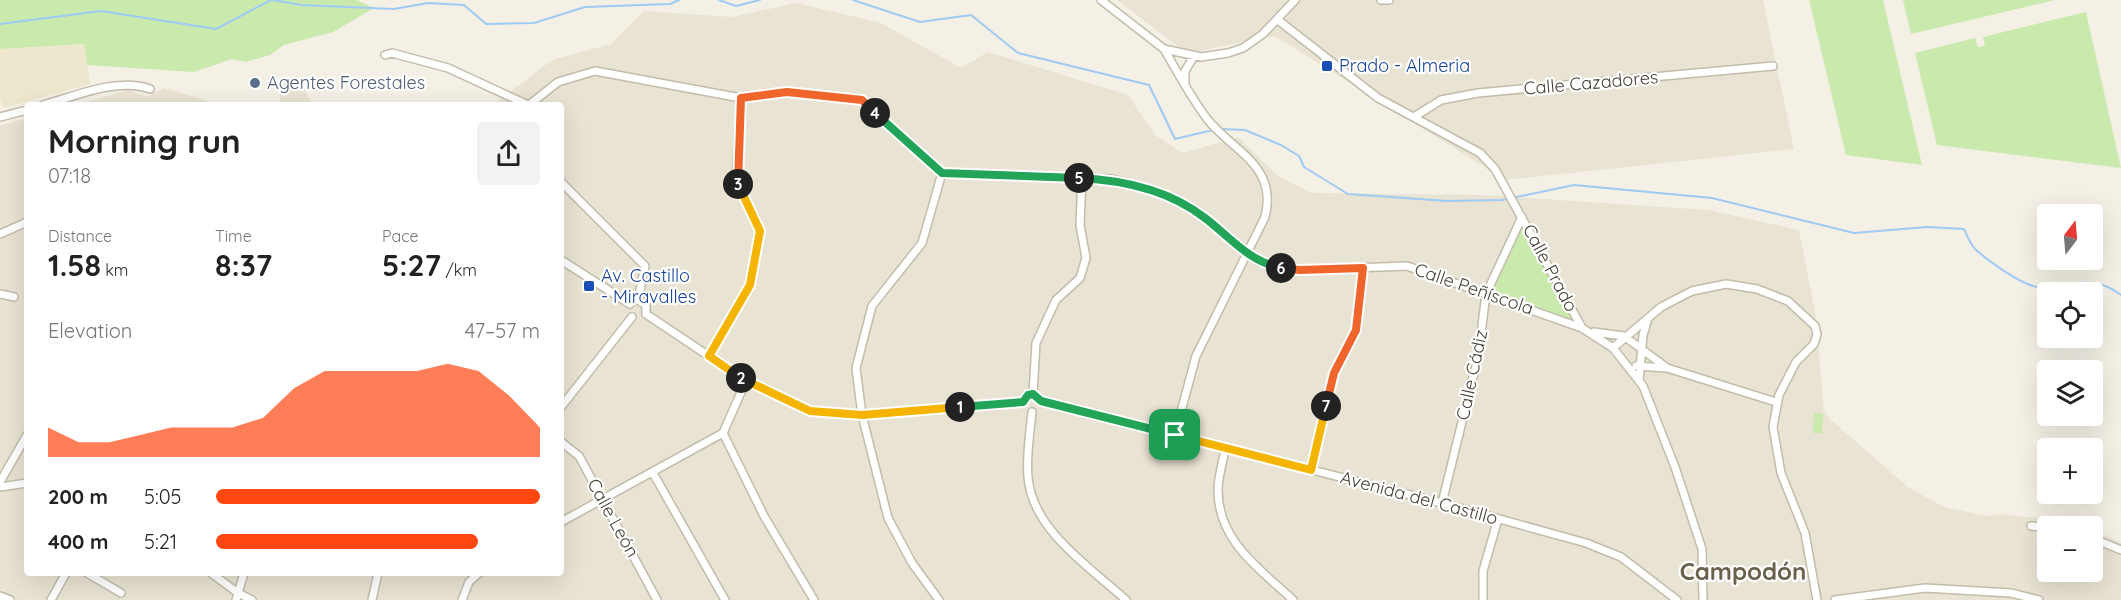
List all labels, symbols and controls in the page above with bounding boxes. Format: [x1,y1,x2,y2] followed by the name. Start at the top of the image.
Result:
[1339,54,1470,77] place label: Prado - Almeria
[1320,59,1334,73] marker: Prado - Almeria
[1523,65,1659,100] street label: Calle Cazadores
[267,71,425,94] place label: Agentes Forestales
[248,76,262,90] marker: Agentes Forestales
[860,98,890,128] pin: 4
[870,103,880,123] text: 4
[48,120,241,161] text: Morning run
[477,122,540,185] button: share
[48,163,91,188] text: 07:18
[1064,163,1094,193] pin: 5
[1074,168,1084,188] text: 5
[723,169,753,199] pin: 3
[734,174,742,194] text: 3
[2037,204,2103,270] north arrow
[2037,204,2103,582] map controls
[1518,220,1583,316] street label: Calle Prado
[48,226,112,246] text: Distance
[215,226,252,246] text: Time
[382,226,418,246] text: Pace
[48,246,101,284] text: 1.58
[215,246,272,284] text: 8:37
[382,246,441,284] text: 5:27
[1266,253,1296,283] pin: 6
[1412,257,1537,320] street label: Calle Peñíscola
[1277,258,1285,278] text: 6
[101,260,128,280] text: km
[441,260,477,280] text: /km
[601,264,696,308] place label: Av. Castillo - Miravalles
[582,279,596,293] marker: Av. Castillo - Miravalles
[2037,282,2103,348] button: locate
[48,318,132,343] text: Elevation
[465,318,540,343] text: 47–57 m
[1451,328,1492,422] street label: Calle Cádiz
[2037,360,2103,426] button: layers
[726,363,756,393] pin: 2
[736,368,746,388] text: 2
[1311,391,1341,421] pin: 7
[945,392,975,422] pin: 1
[1322,396,1330,416] text: 7
[957,397,963,417] text: 1
[1149,409,1200,460] pin
[1158,418,1191,451] icon: arrive
[2037,438,2103,504] button: +
[1338,465,1500,530] street label: Avenida del Castillo
[582,474,645,561] street label: Calle León
[48,484,108,509] text: 200 m
[144,484,181,509] text: 5:05
[2037,516,2103,582] button: −
[48,529,108,554] text: 400 m
[144,529,177,554] text: 5:21
[1680,556,1806,586] district label: Campodón

